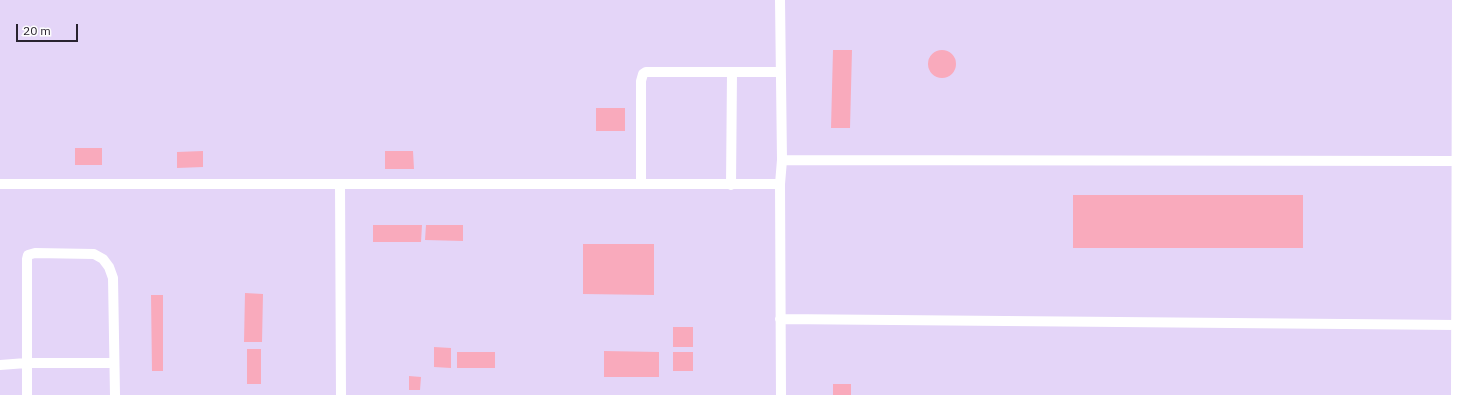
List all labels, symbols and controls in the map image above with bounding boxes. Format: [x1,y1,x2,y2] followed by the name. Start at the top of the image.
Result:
[18,16,80,42] scale bar
[23,23,51,38] text: 20 m

